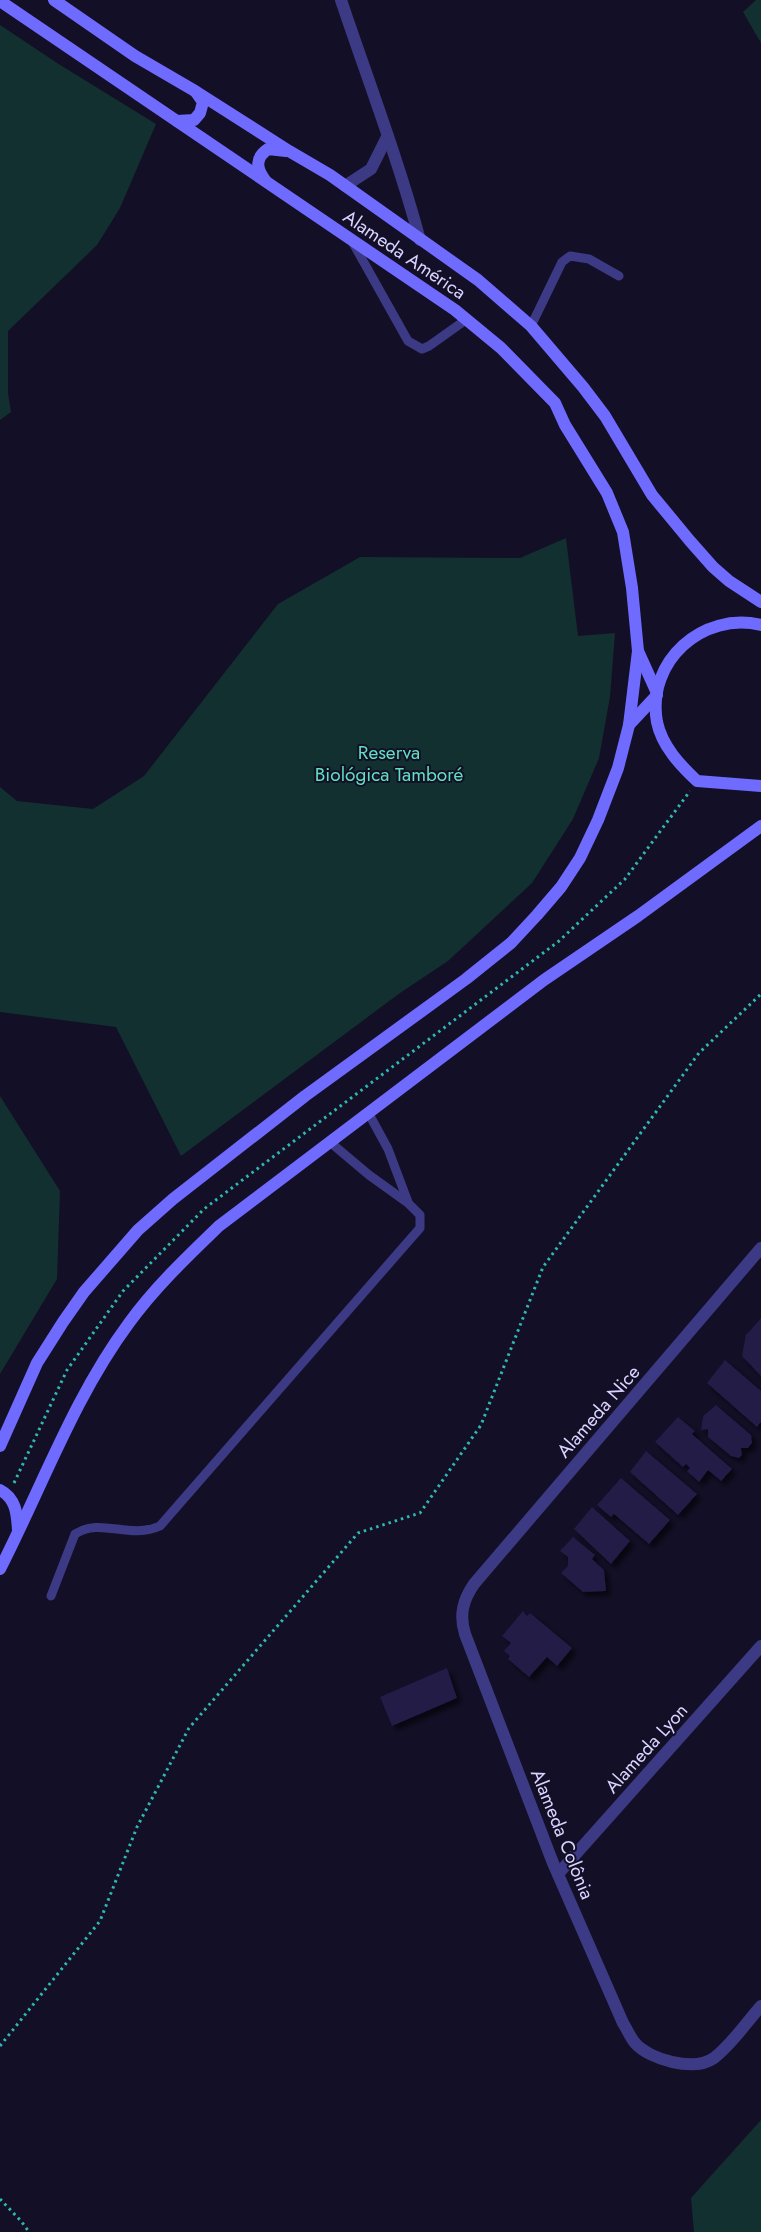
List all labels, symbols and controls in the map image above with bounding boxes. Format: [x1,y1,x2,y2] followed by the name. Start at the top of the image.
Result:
[338,203,472,306] street label: Alameda América
[315,739,463,788] park label: Reserva Biológica Tamboré
[551,1359,646,1464] street label: Alameda Nice
[599,1698,694,1799] street label: Alameda Lyon
[524,1765,601,1903] street label: Alameda Colônia

